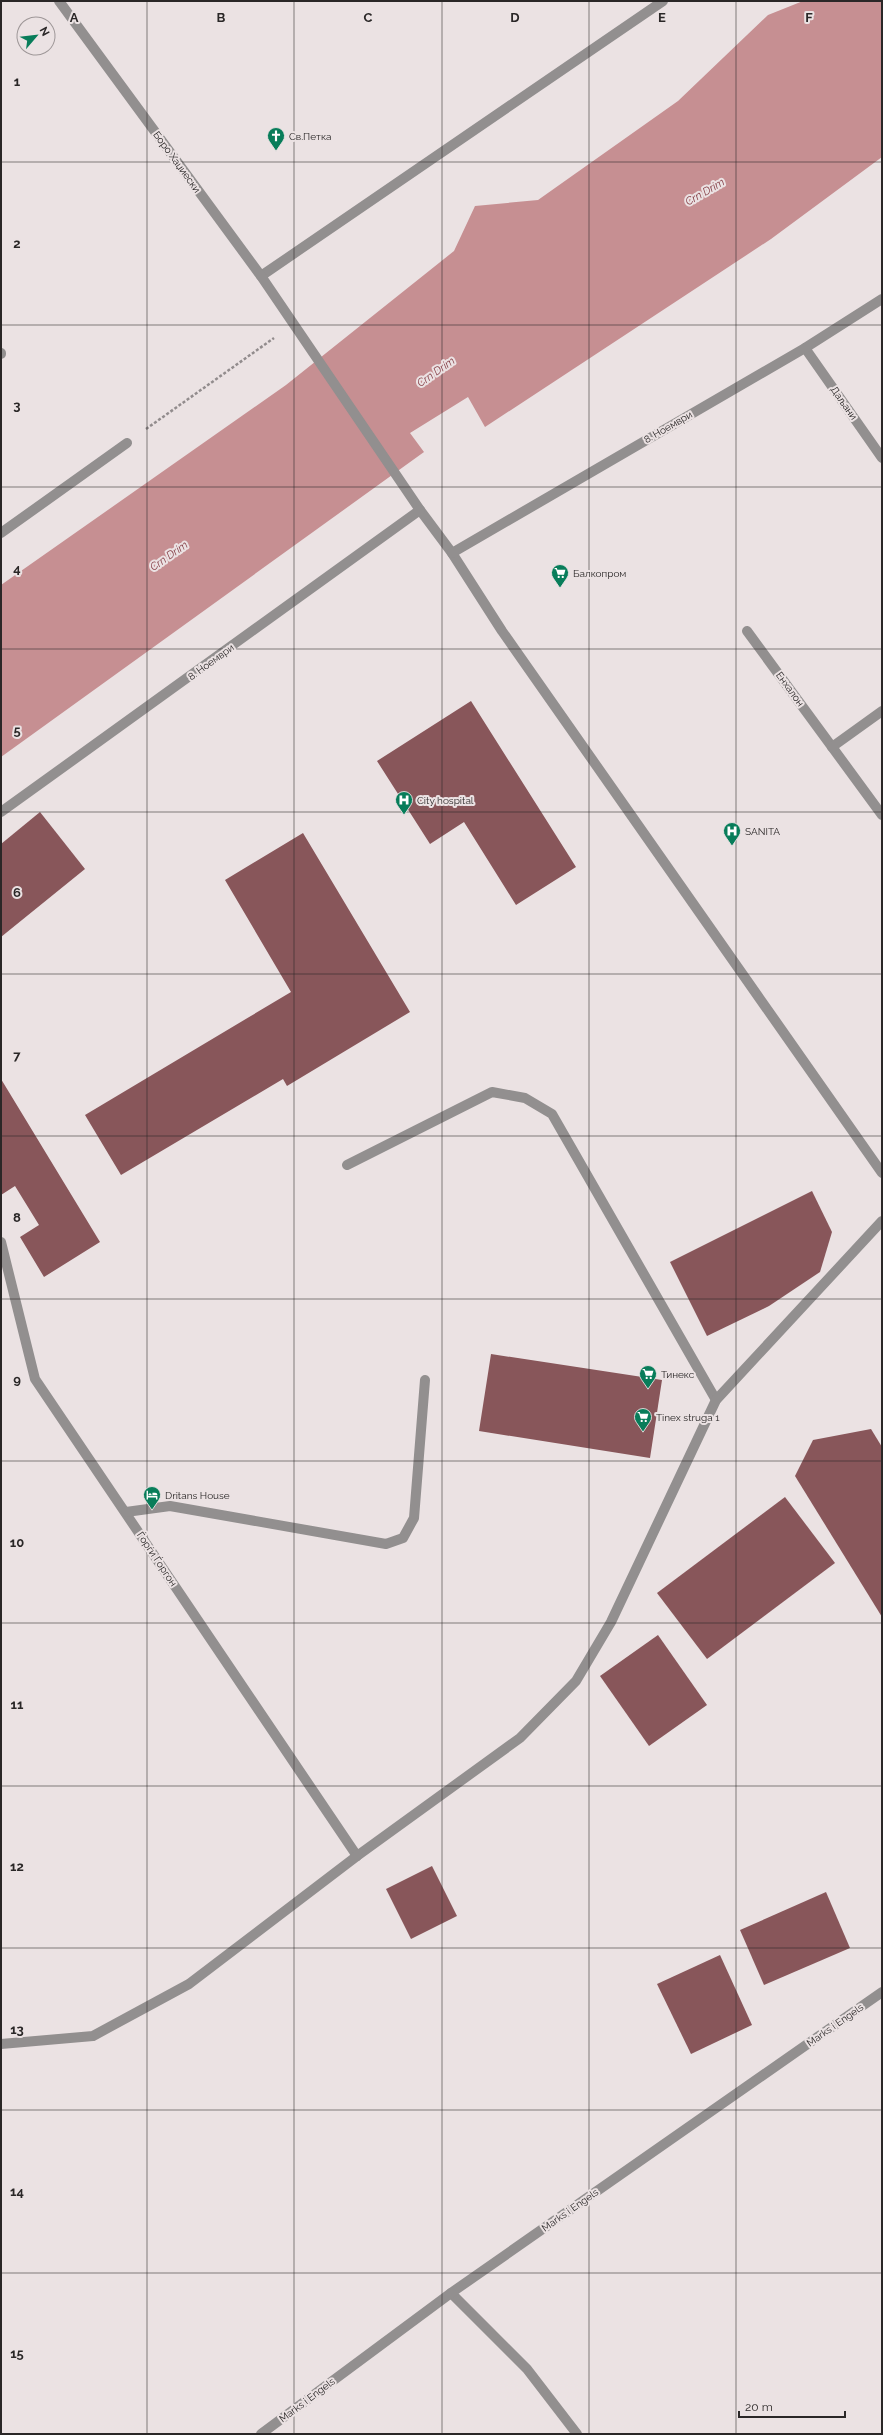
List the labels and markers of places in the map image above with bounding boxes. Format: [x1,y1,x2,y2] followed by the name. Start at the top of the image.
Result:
[266,126,286,151] church icon: Св.Петка
[289,131,332,142] place label: Св.Петка
[550,563,570,588] supermarket icon: Балкопром
[573,568,626,579] place label: Балкопром
[394,790,414,815] hospital icon: City hospital
[417,795,474,806] place label: City hospital
[722,821,742,846] hospital icon: SANITA
[745,826,780,837] place label: SANITA
[638,1364,658,1389] supermarket icon: Тинекс
[661,1369,695,1380] place label: Тинекс
[633,1407,653,1432] supermarket icon: Tinex struga 1
[656,1412,720,1423] place label: Tinex struga 1
[142,1485,162,1510] hotel icon: Dritans House
[165,1490,230,1501] place label: Dritans House

